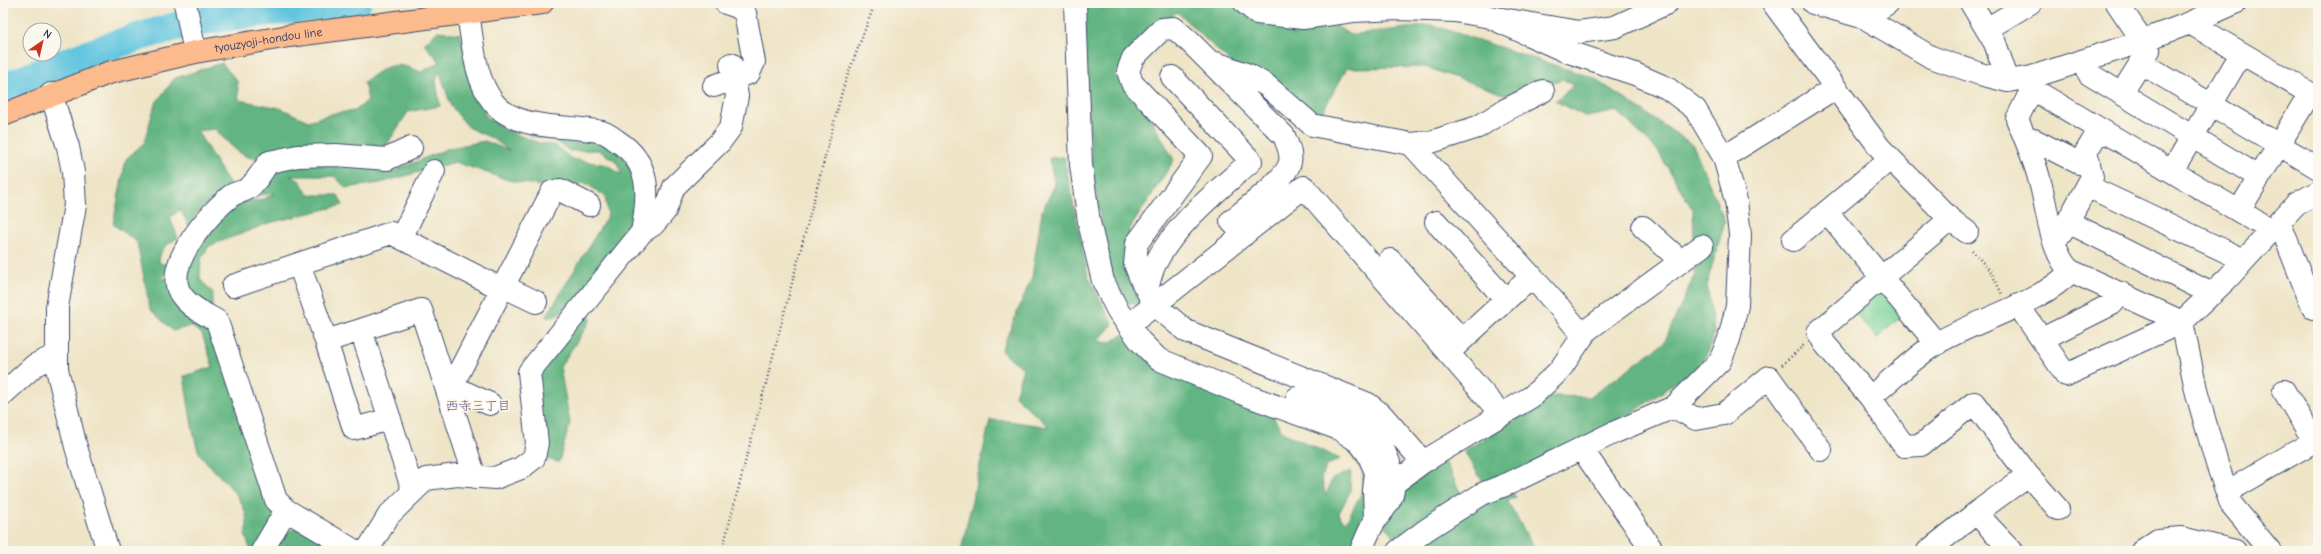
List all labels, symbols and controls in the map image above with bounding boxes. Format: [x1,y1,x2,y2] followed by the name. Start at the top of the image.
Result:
[22,22,62,62] north arrow
[213,25,323,56] street label: tyouzyoji-hondou line
[41,27,54,42] text: N
[445,398,511,413] district label: 西寺三丁目

